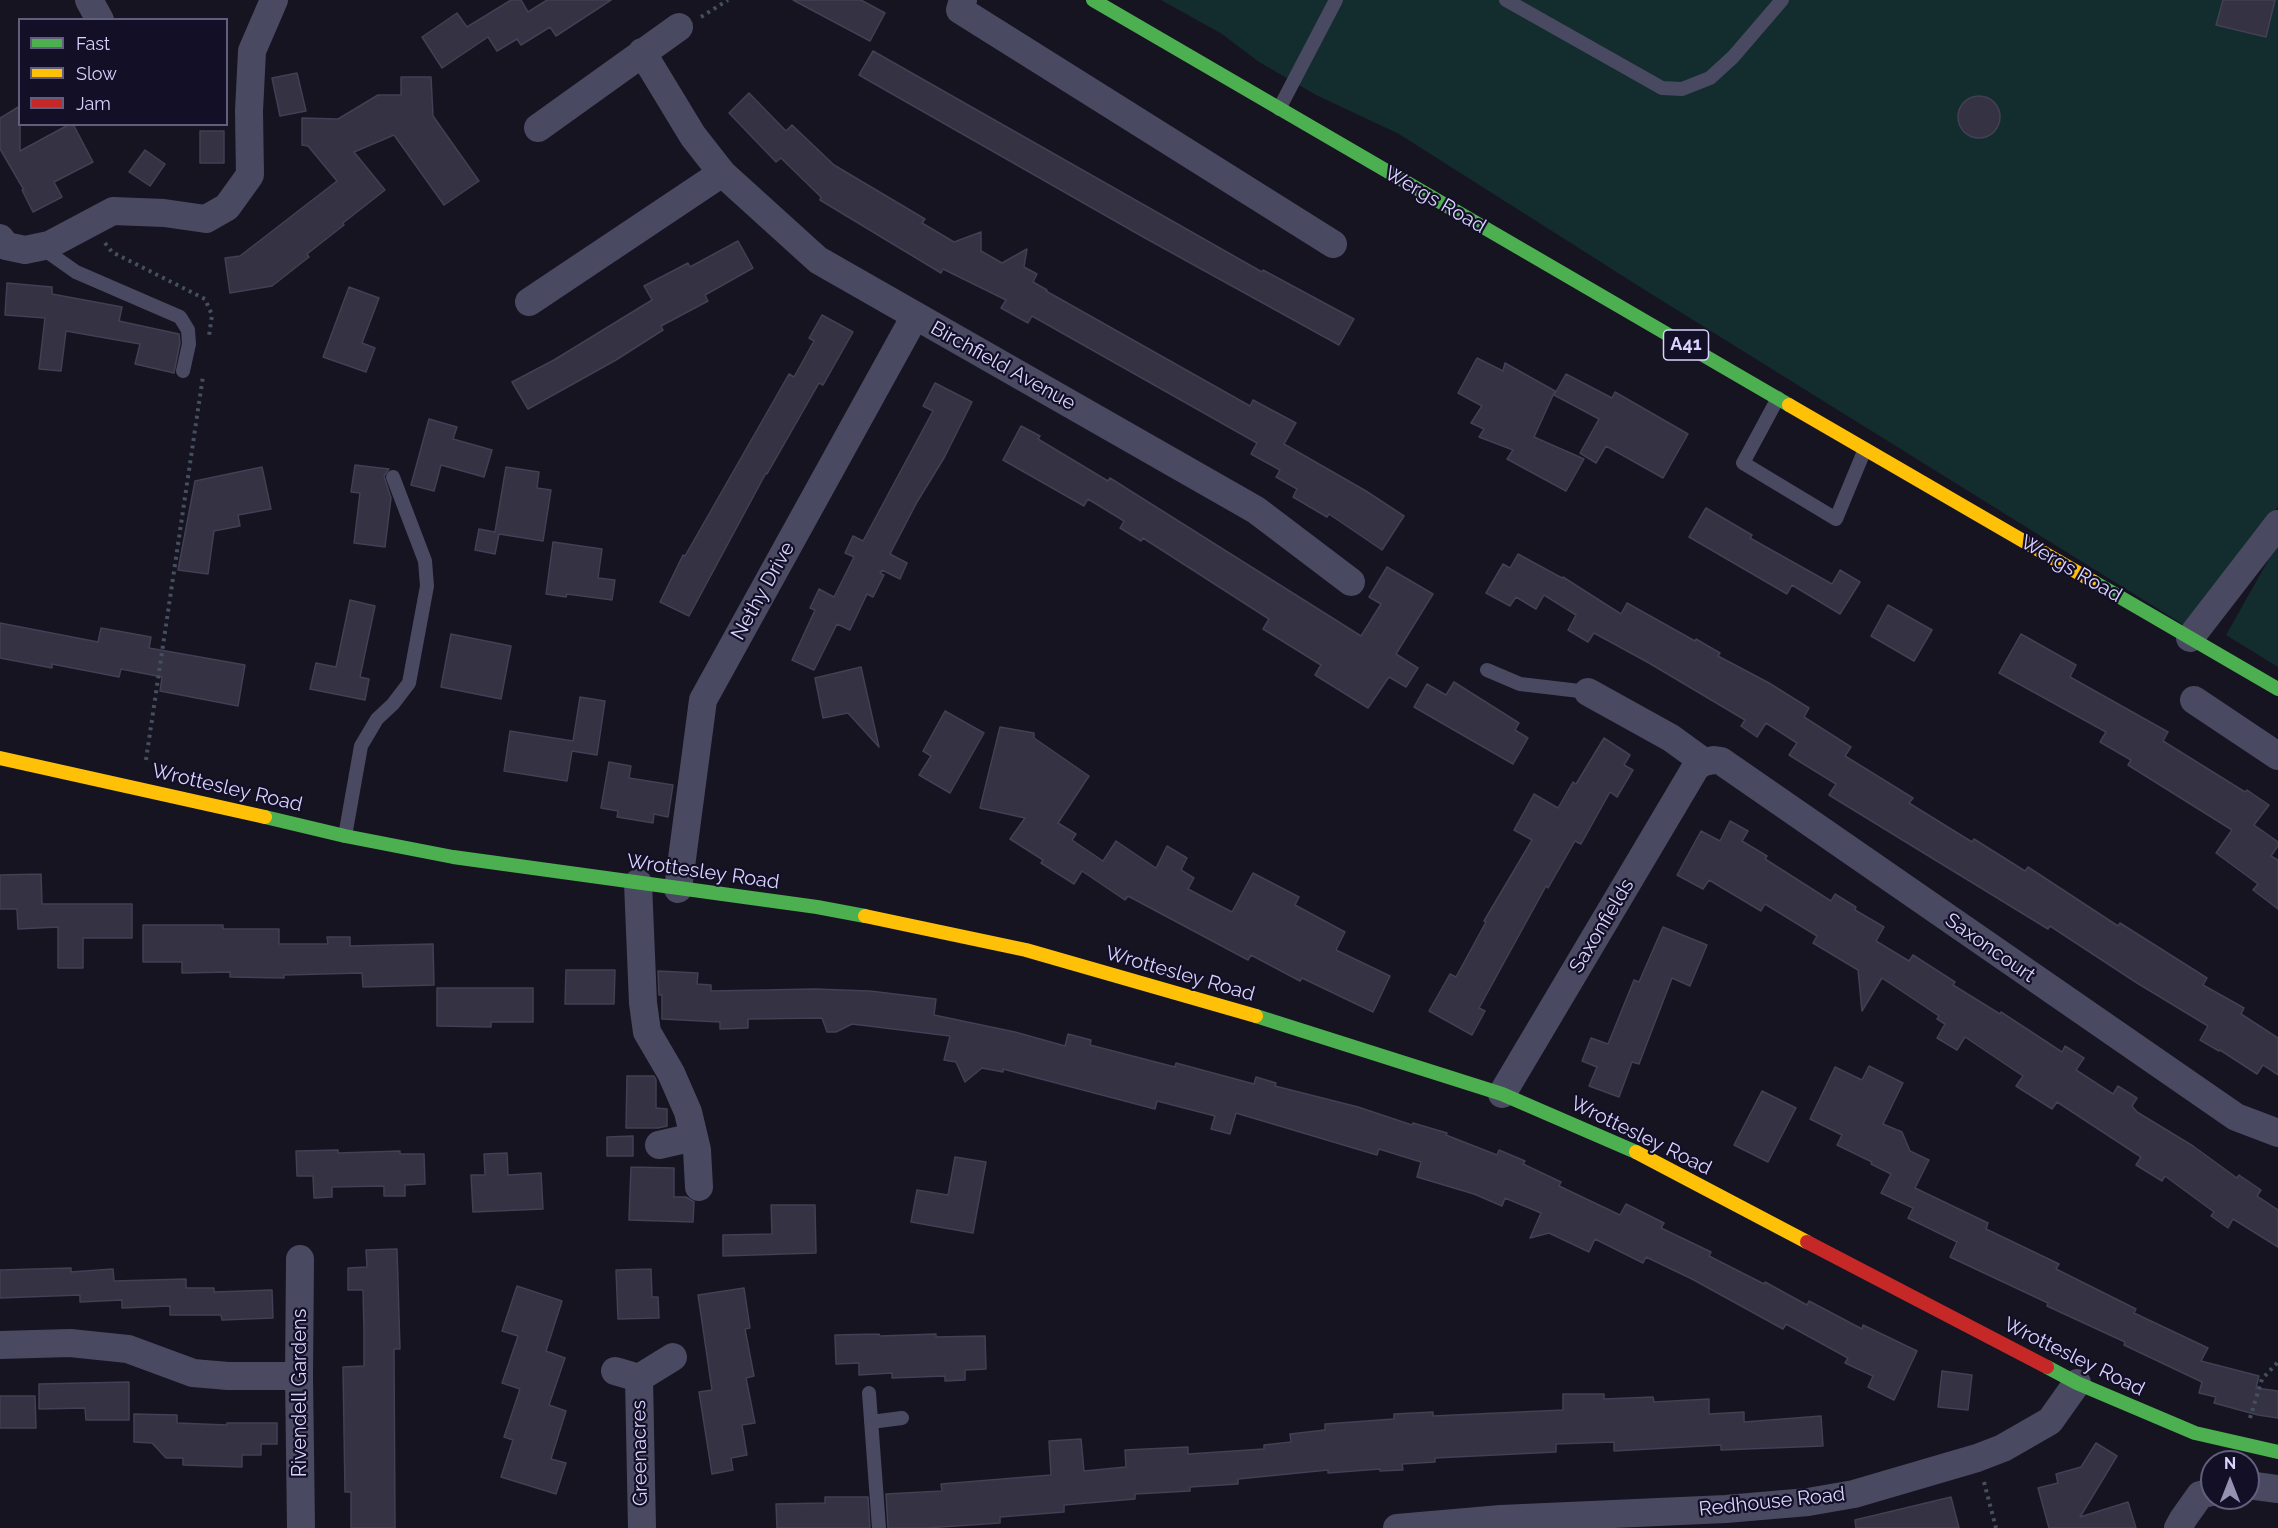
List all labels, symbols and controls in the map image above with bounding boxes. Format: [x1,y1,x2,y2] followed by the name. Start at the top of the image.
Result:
[18,18,228,126] legend
[76,33,110,54] text: Fast
[76,63,117,84] text: Slow
[76,93,111,114] text: Jam
[1380,161,1490,239] street label: Wergs Road
[926,316,1080,416] street label: Birchfield Avenue
[1664,330,1708,360] road number: A41
[2016,530,2126,608] street label: Wergs Road
[726,538,800,644] street label: Nethy Drive
[149,759,305,817] street label: Wrottesley Road
[625,849,781,895] street label: Wrottesley Road
[1565,875,1639,977] street label: Saxonfields
[1940,908,2040,988] street label: Saxoncourt
[1103,941,1257,1007] street label: Wrottesley Road
[1567,1091,1715,1181] street label: Wrottesley Road
[288,1309,312,1477] street label: Rivendell Gardens
[2000,1312,2148,1402] street label: Wrottesley Road
[627,1400,653,1506] street label: Greenacres
[2200,1450,2260,1510] north arrow
[2224,1454,2236,1473] text: N
[1698,1482,1846,1522] street label: Redhouse Road

